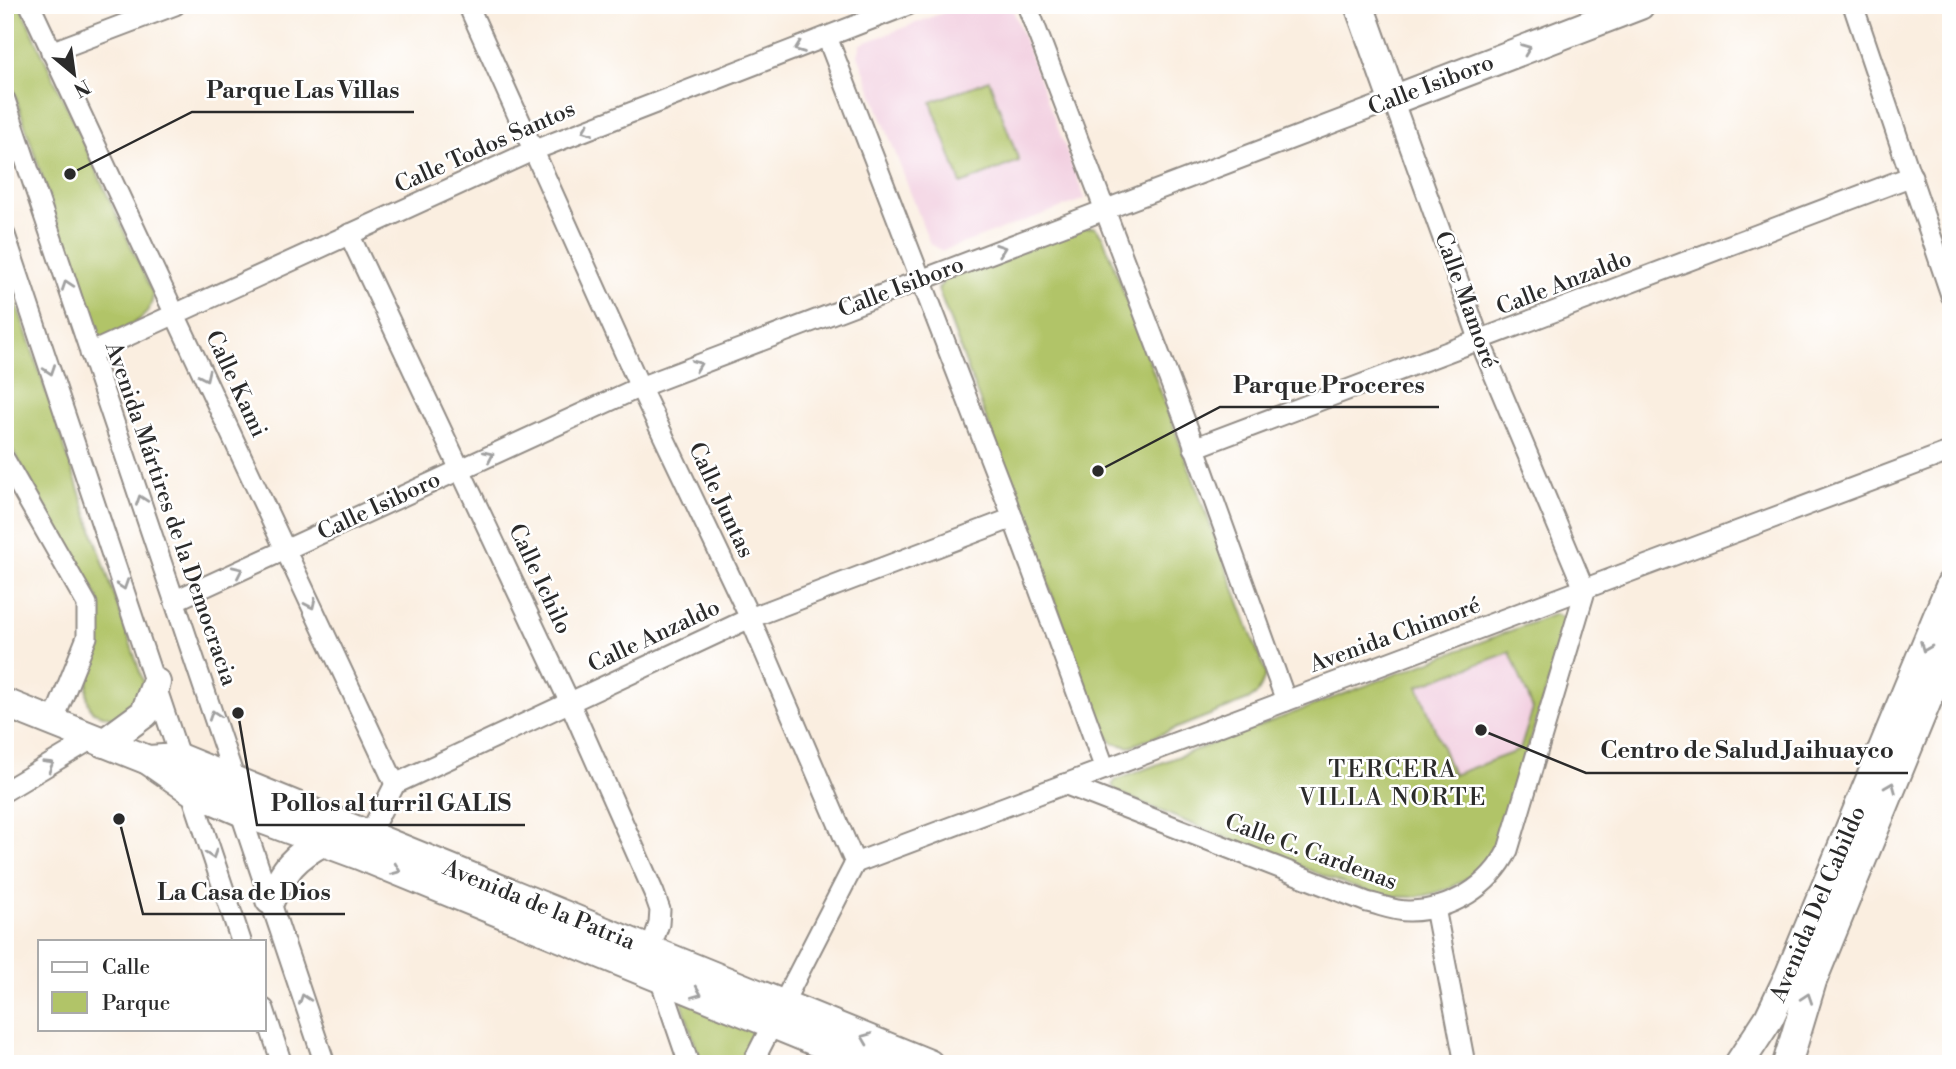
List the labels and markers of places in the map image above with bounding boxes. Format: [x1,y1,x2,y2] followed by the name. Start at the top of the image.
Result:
[192,67,414,112] callout: Parque Las Villas
[1220,362,1439,407] callout: Parque Proceres
[1586,728,1908,773] callout: Centro de Salud Jaihuayco
[257,780,525,825] callout: Pollos al turril GALIS
[143,869,345,914] callout: La Casa de Dios

